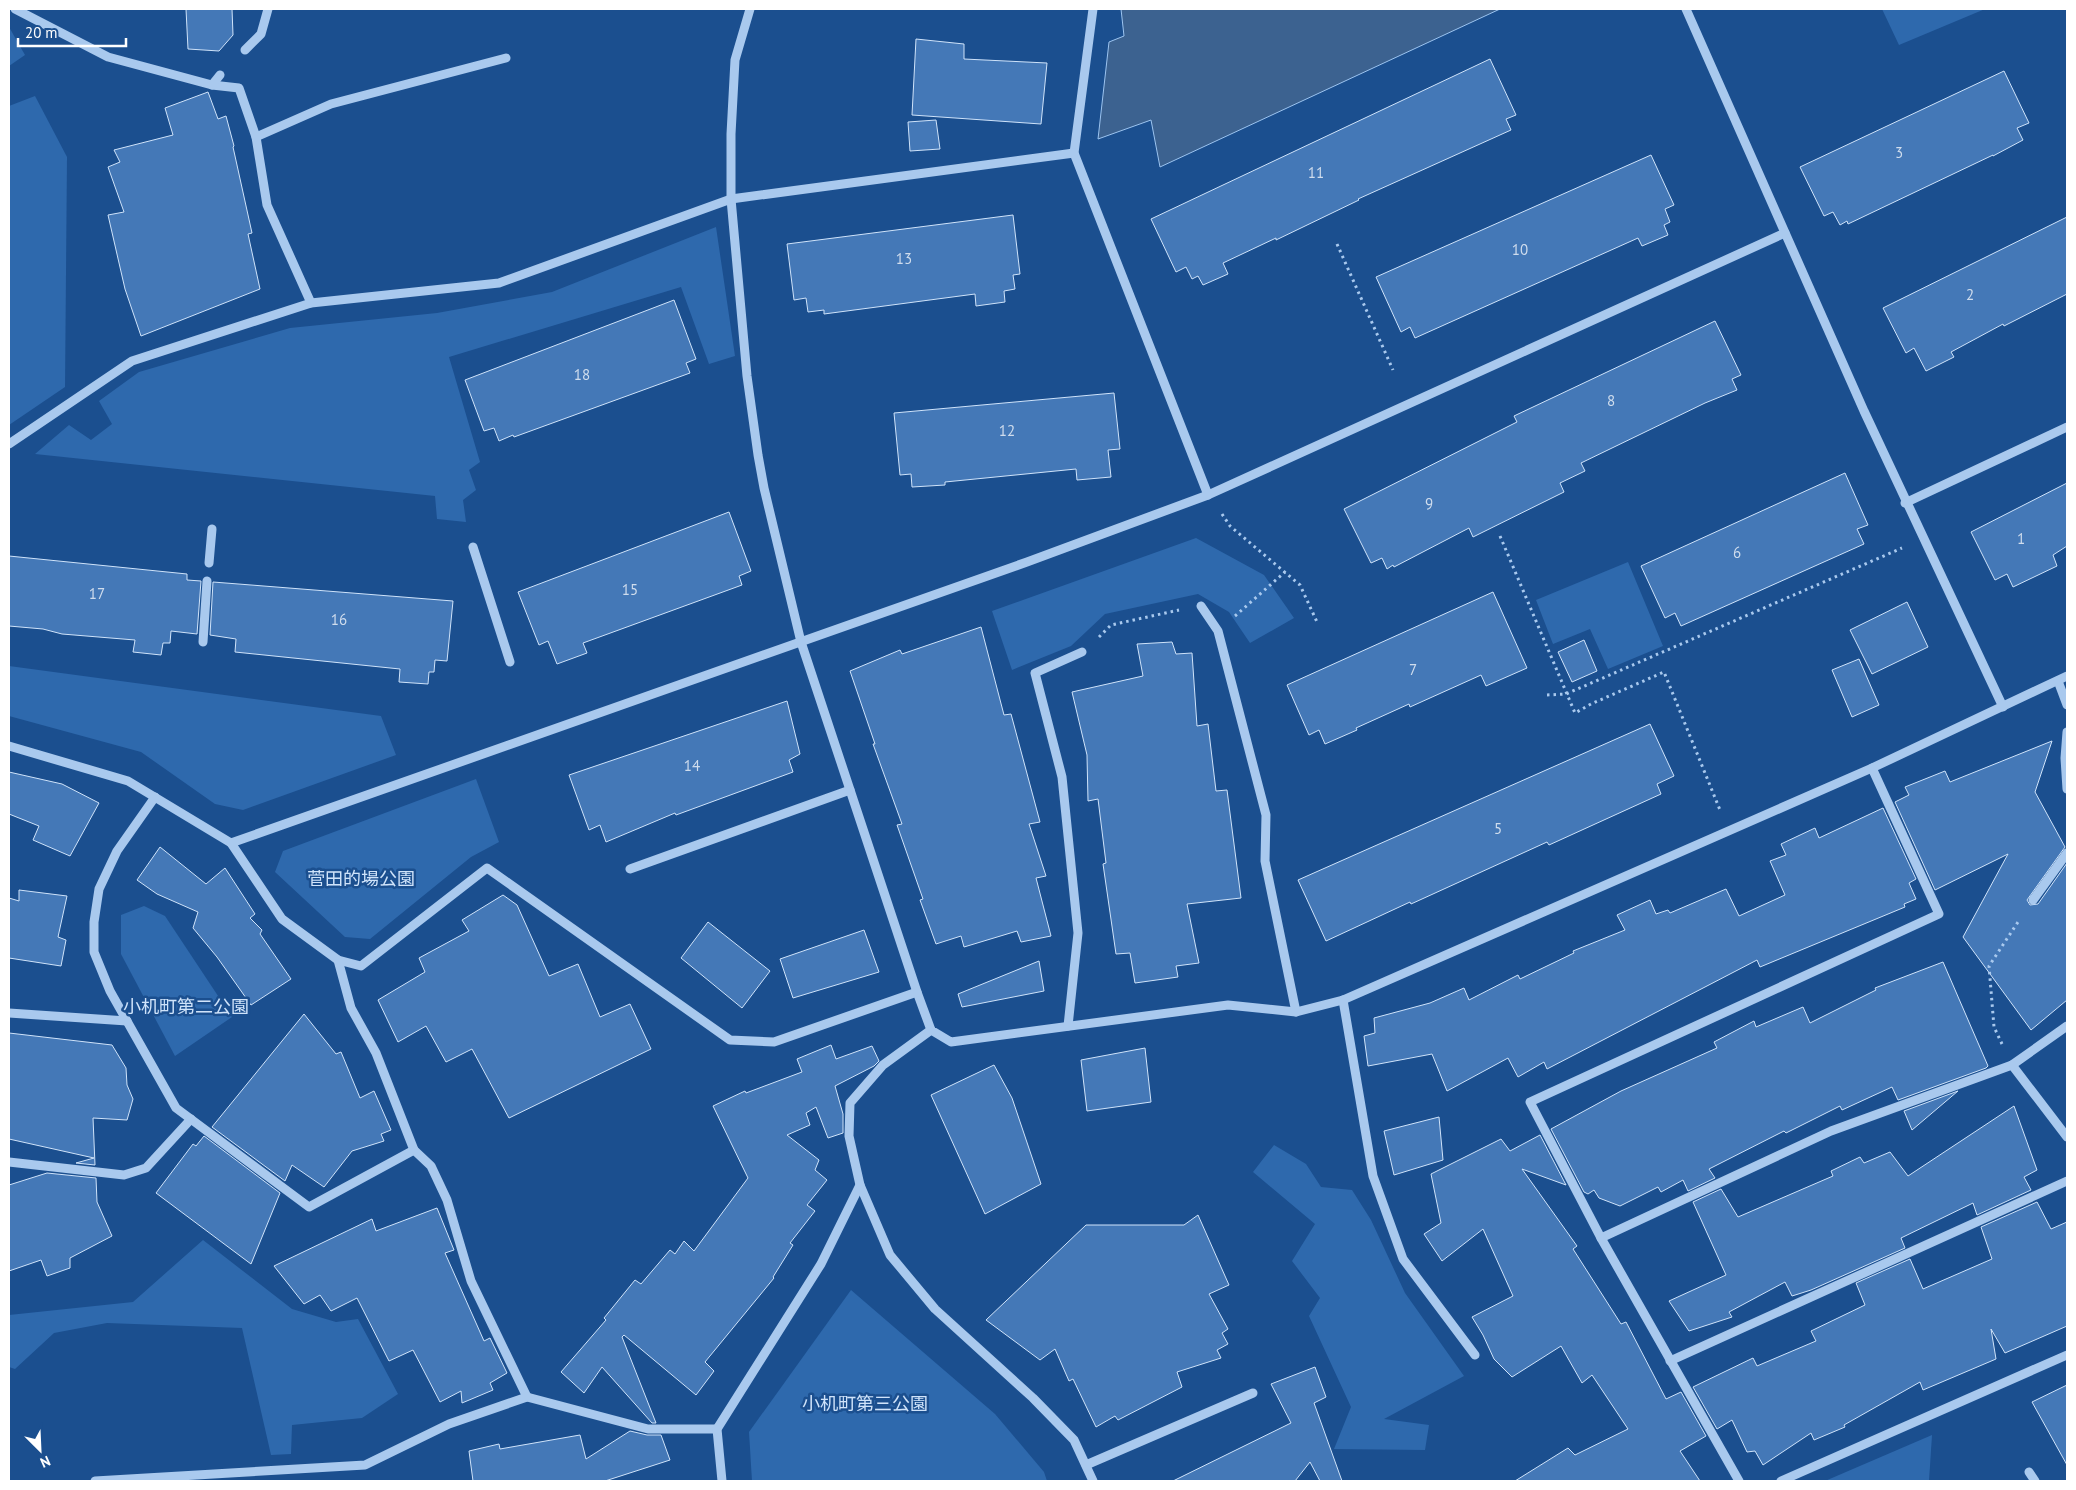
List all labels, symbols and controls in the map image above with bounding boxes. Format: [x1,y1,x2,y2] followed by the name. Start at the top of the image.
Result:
[18,15,125,47] scale bar
[25,23,58,42] text: 20 m
[1895,143,1903,162] house number: 3
[1308,163,1324,182] house number: 11
[1512,240,1528,259] house number: 10
[896,249,912,268] house number: 13
[1966,285,1974,304] house number: 2
[574,365,590,384] house number: 18
[1607,391,1615,410] house number: 8
[999,421,1015,440] house number: 12
[1425,494,1433,513] house number: 9
[2017,529,2025,548] house number: 1
[1733,543,1741,562] house number: 6
[622,580,638,599] house number: 15
[89,584,105,603] house number: 17
[331,610,347,629] house number: 16
[1409,660,1417,679] house number: 7
[684,756,700,775] house number: 14
[1494,819,1502,838] house number: 5
[307,867,415,890] park label: 菅田的場公園
[123,995,249,1018] park label: 小机町第二公園
[802,1392,928,1415] park label: 小机町第三公園
[15,1425,65,1475] north arrow
[37,1452,53,1472] text: N

